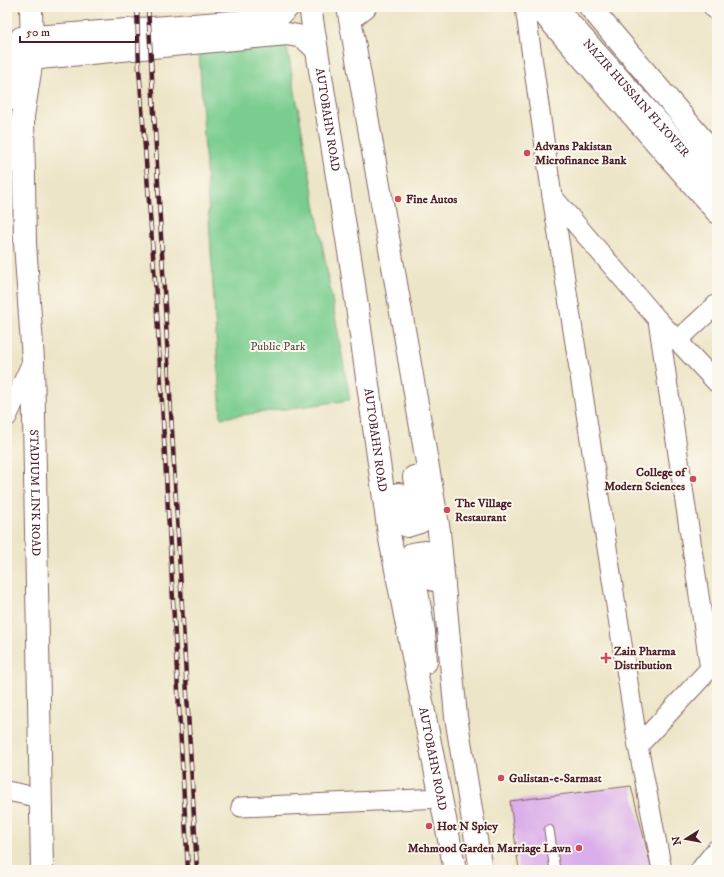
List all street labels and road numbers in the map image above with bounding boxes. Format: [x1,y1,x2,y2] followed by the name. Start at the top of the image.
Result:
[579,36,693,160] street label: NAZIR HUSSAIN FLYOVER
[312,67,343,173] street label: AUTOBAHN ROAD
[361,387,390,493] street label: AUTOBAHN ROAD
[26,429,43,556] street label: STADIUM LINK ROAD
[415,706,450,812] street label: AUTOBAHN ROAD

